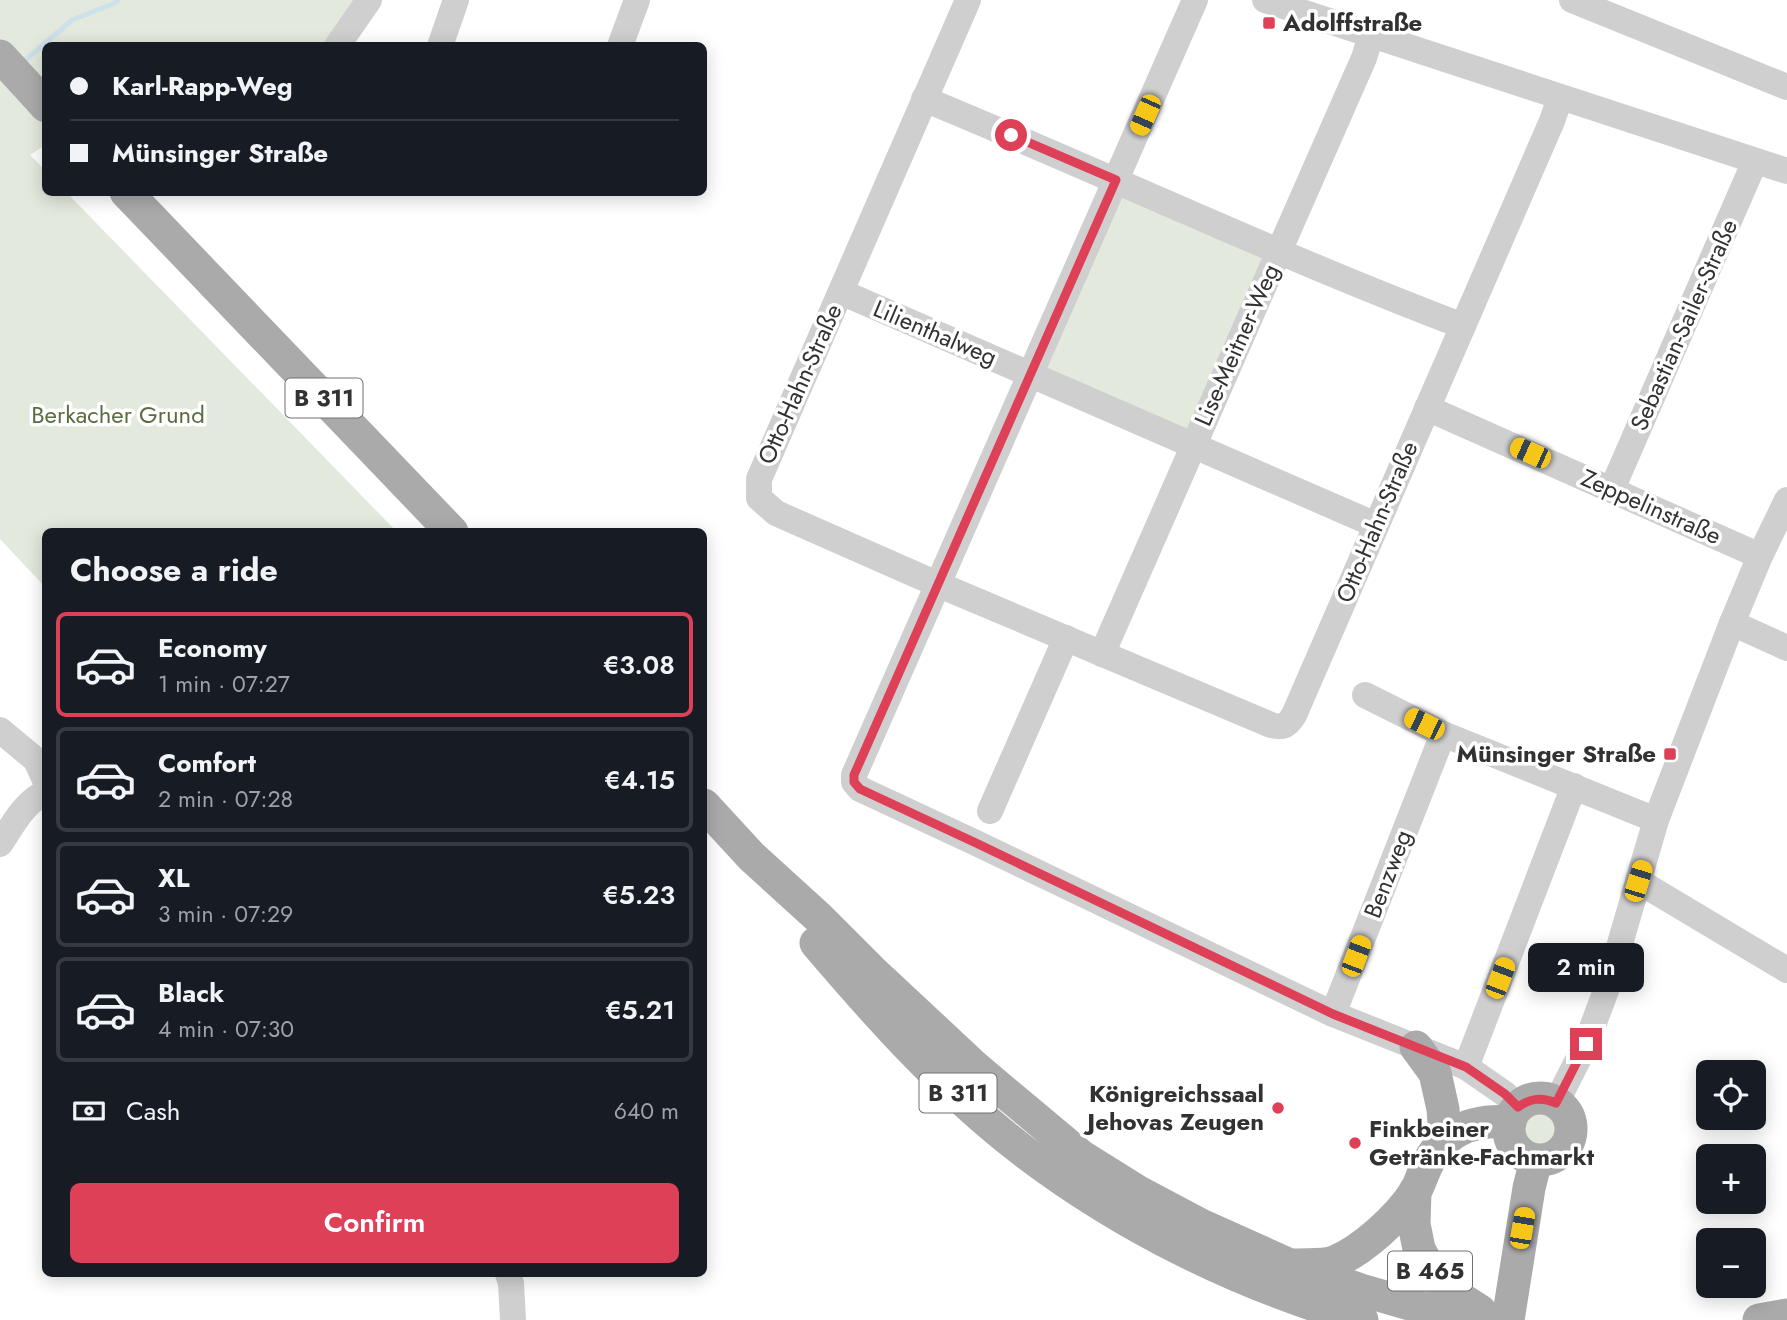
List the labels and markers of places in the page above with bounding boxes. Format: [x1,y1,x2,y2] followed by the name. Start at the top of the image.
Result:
[1282,5,1422,40] place label: Adolffstraße
[1261,15,1277,31] marker: Adolffstraße
[1457,736,1656,771] place label: Münsinger Straße
[1662,746,1678,762] marker: Münsinger Straße
[1083,1076,1264,1139] place label: Königreichssaal Jehovas Zeugen
[1270,1100,1286,1116] marker: Königreichssaal Jehovas Zeugen
[1369,1111,1595,1174] place label: Finkbeiner Getränke-Fachmarkt
[1347,1135,1363,1151] marker: Finkbeiner Getränke-Fachmarkt

